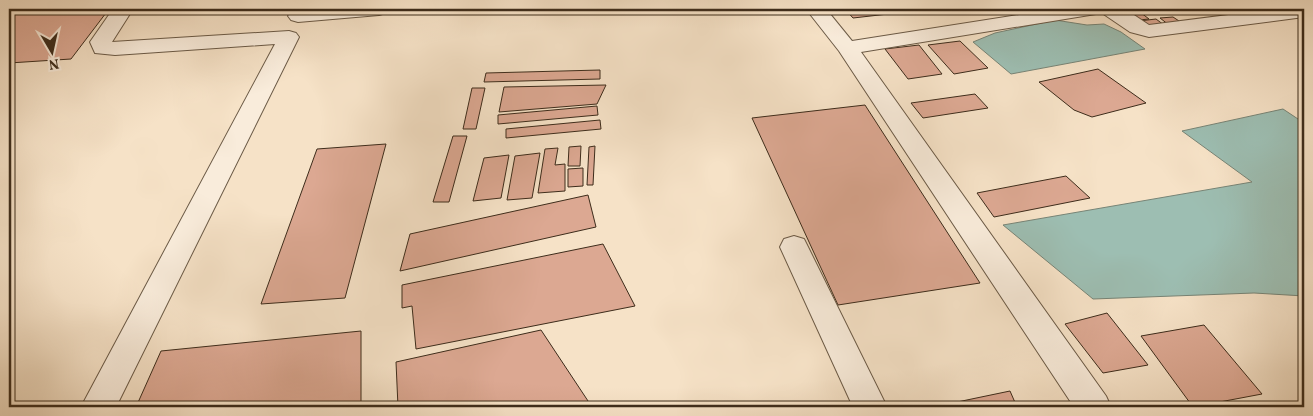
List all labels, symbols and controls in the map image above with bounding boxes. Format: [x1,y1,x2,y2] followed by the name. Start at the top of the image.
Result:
[28,28,78,78] north arrow
[47,53,60,74] text: N

